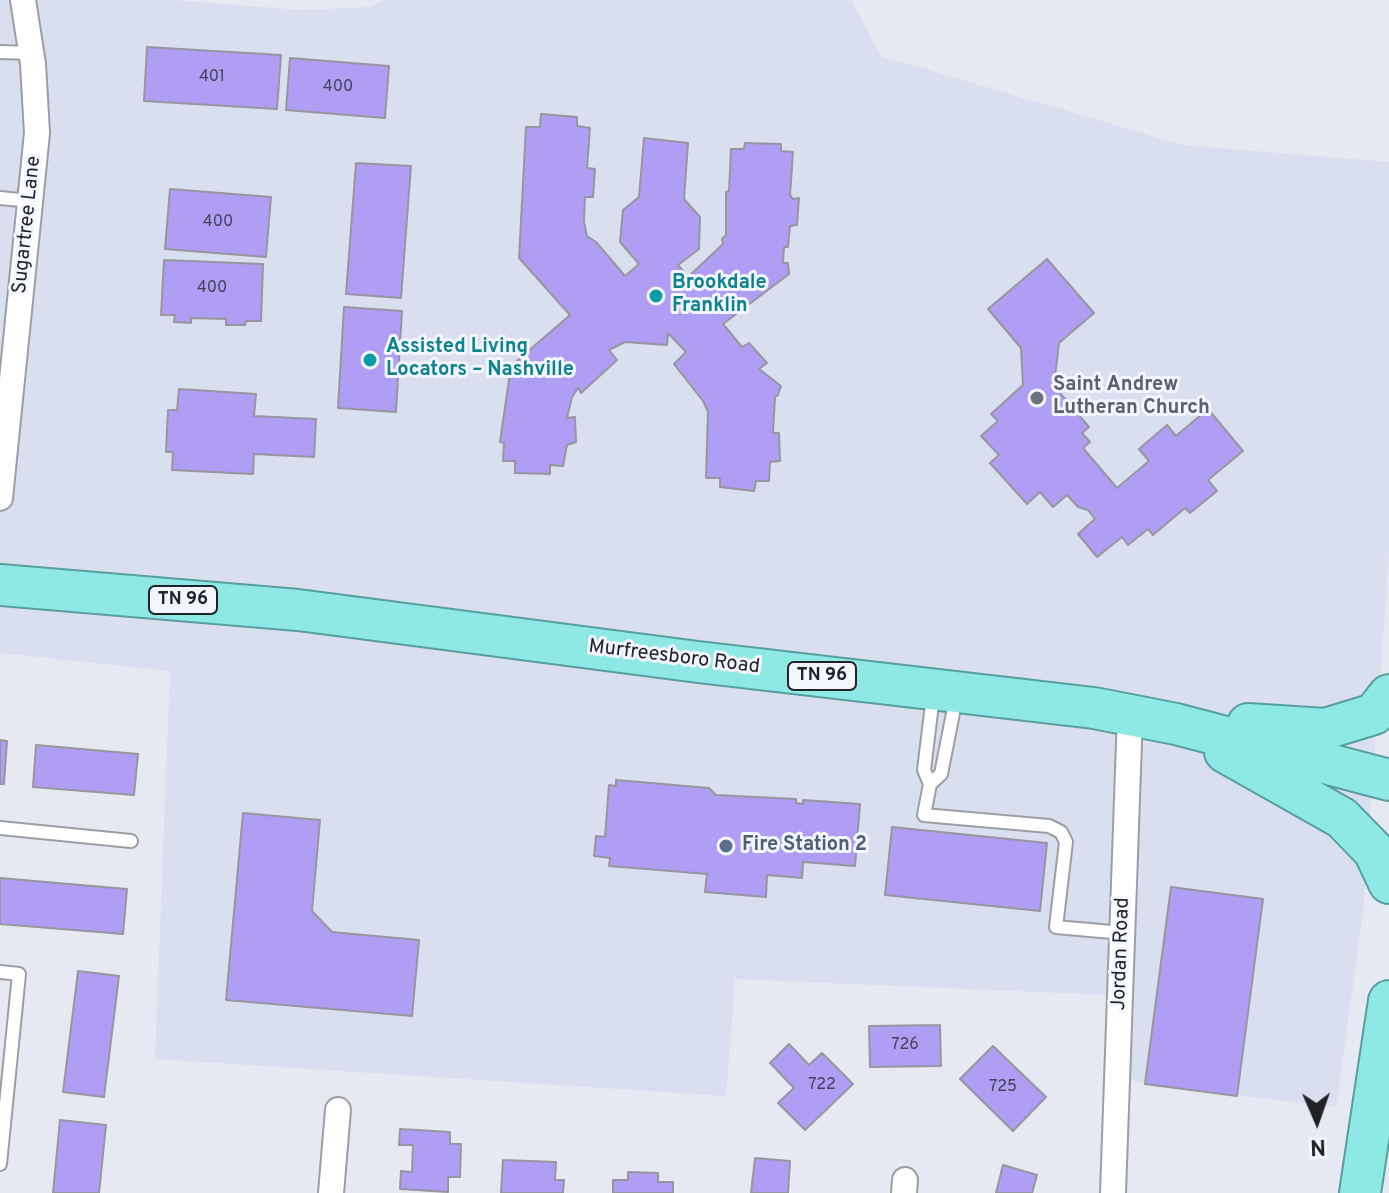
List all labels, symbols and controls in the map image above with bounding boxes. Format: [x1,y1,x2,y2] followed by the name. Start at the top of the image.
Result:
[199,68,225,88] house number: 401
[323,78,353,98] house number: 400
[9,155,47,295] street label: Sugartree Lane
[203,213,233,233] house number: 400
[672,272,767,319] place label: Brookdale Franklin
[197,279,227,299] house number: 400
[647,287,665,305] marker: Brookdale Franklin
[386,336,574,383] place label: Assisted Living Locators – Nashville
[361,351,379,369] marker: Assisted Living Locators – Nashville
[1053,374,1210,421] place label: Saint Andrew Lutheran Church
[1028,389,1046,407] marker: Saint Andrew Lutheran Church
[149,586,217,614] road number: TN 96
[587,636,761,680] street label: Murfreesboro Road
[788,662,856,690] road number: TN 96
[742,834,867,858] place label: Fire Station 2
[717,837,735,855] marker: Fire Station 2
[1108,897,1136,1011] street label: Jordan Road
[891,1036,919,1056] house number: 726
[808,1076,836,1096] house number: 722
[989,1078,1017,1098] house number: 725
[1277,1081,1357,1161] north arrow
[1309,1132,1326,1159] text: N

